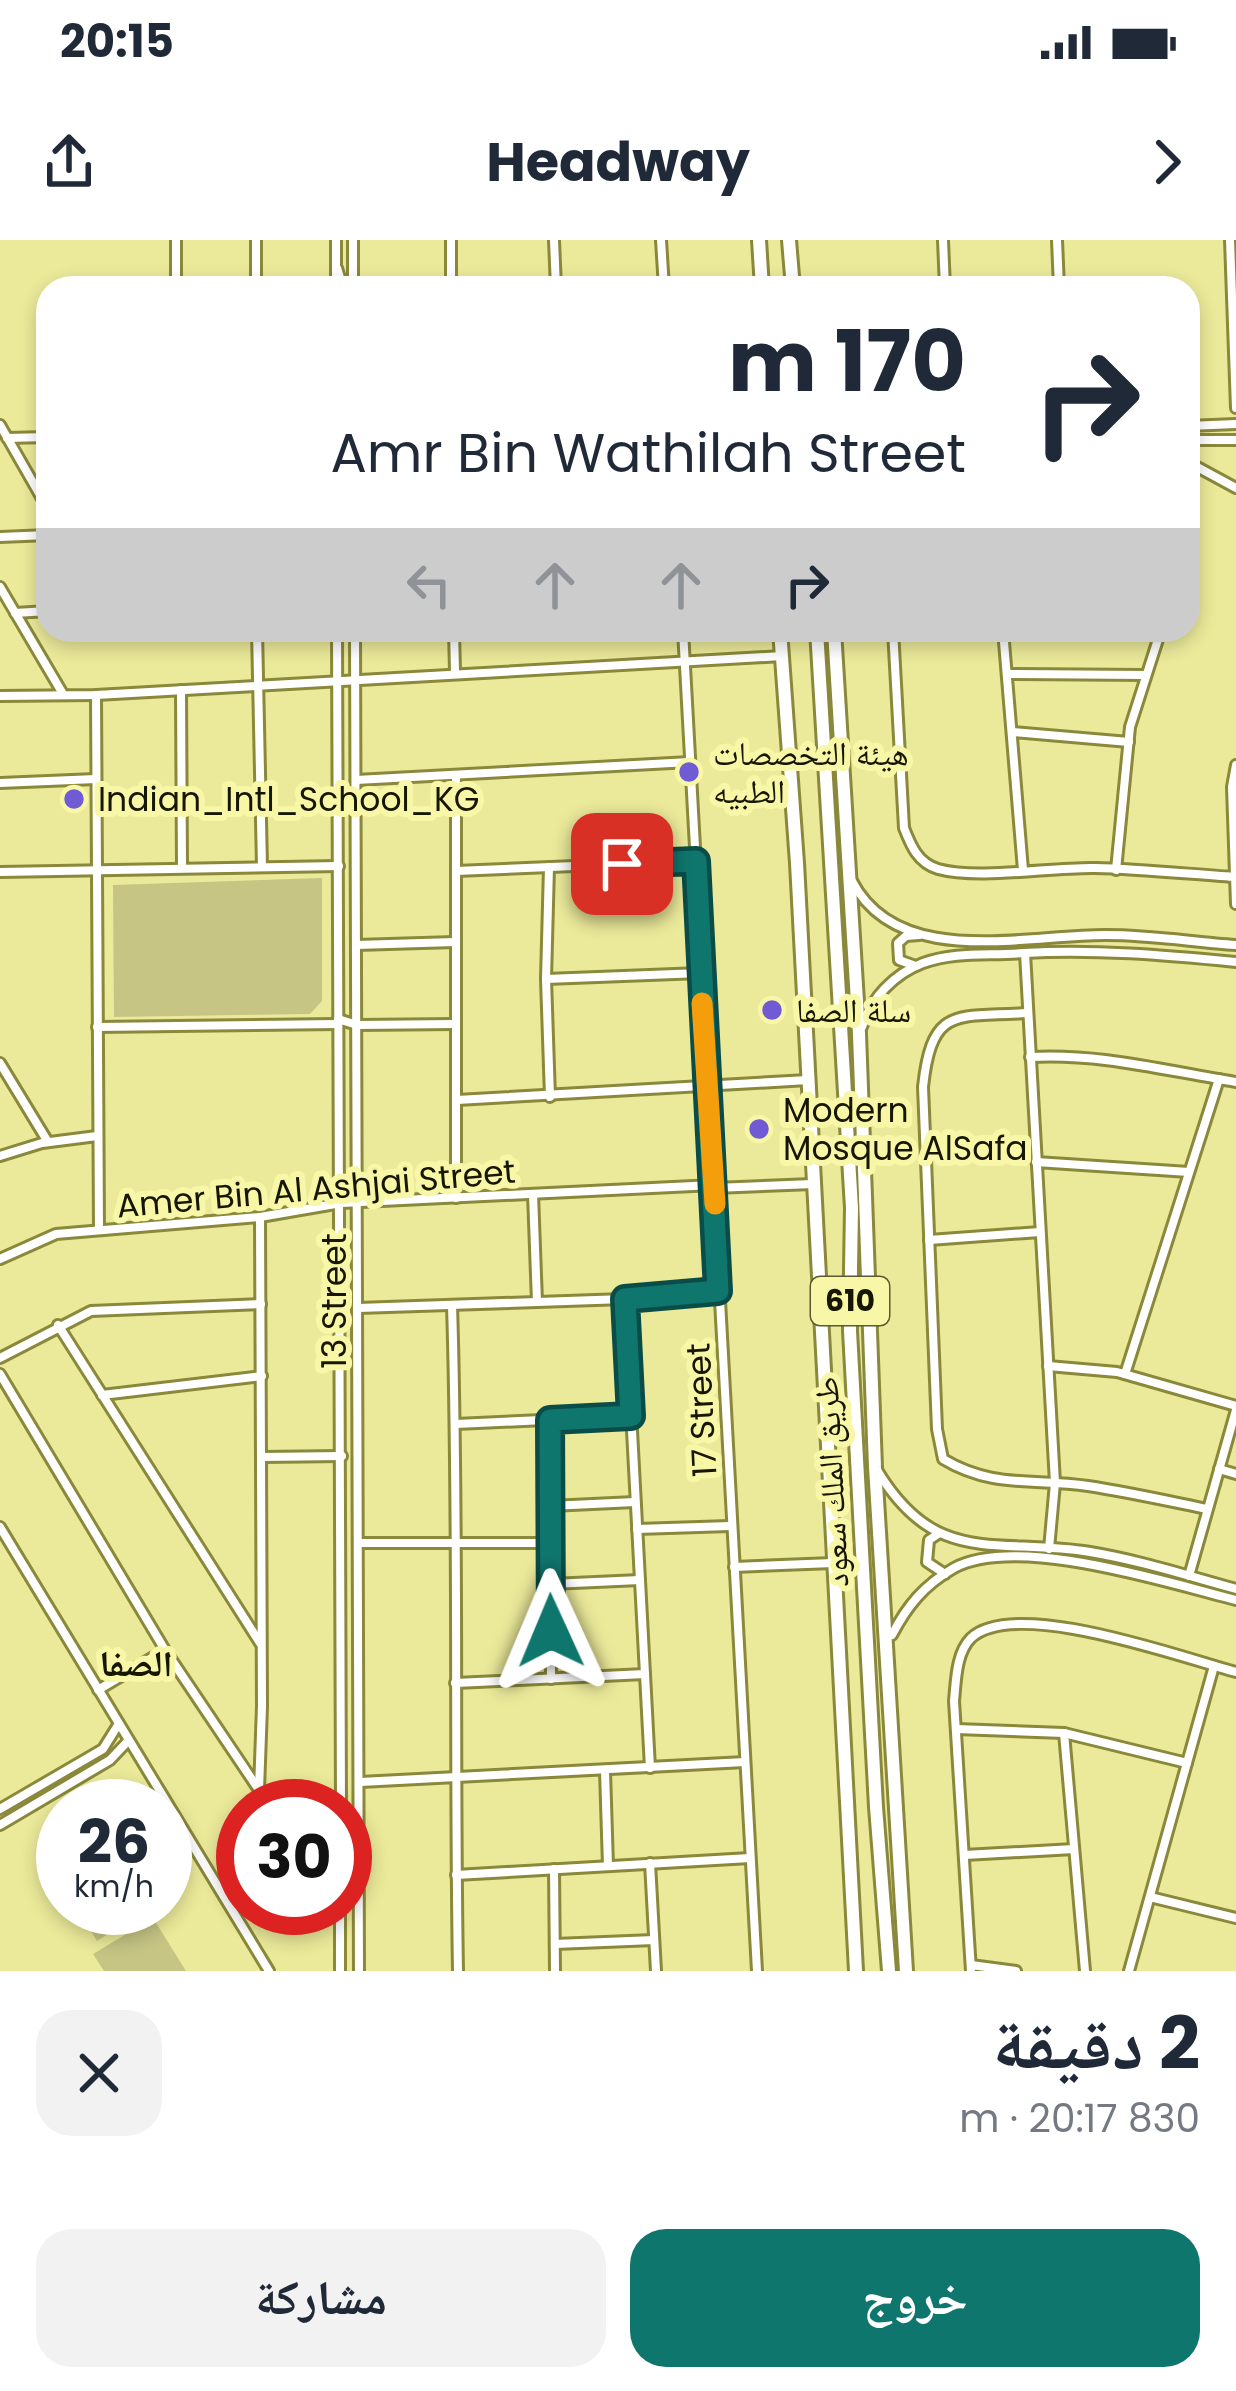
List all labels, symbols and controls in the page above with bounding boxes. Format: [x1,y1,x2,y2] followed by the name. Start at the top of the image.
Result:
[60,10,174,73] text: 20:15
[486,124,750,200] text: Headway
[36,129,102,195] icon: share
[1134,129,1200,195] icon: forward
[728,303,966,420] text: 170 m
[1008,324,1164,480] icon: right
[330,415,966,491] text: Amr Bin Wathilah Street
[396,552,462,618] icon: left
[522,552,588,618] icon: ahead
[648,552,714,618] icon: ahead
[774,552,840,618] icon: right
[713,730,909,815] place label: هيئة التخصصات الطبيه
[676,759,702,785] marker: هيئة التخصصات الطبيه
[98,776,479,823] place label: Indian_Intl_School_KG
[61,786,87,812] marker: Indian_Intl_School_KG
[571,813,673,915] pin
[589,831,655,897] icon: arrive
[796,987,911,1034] place label: سلة الصفا
[759,997,785,1023] marker: سلة الصفا
[783,1087,1028,1172] place label: Modern Mosque AlSafa
[746,1116,772,1142] marker: Modern Mosque AlSafa
[115,1148,517,1229] street label: Amer Bin Al Ashjai Street
[311,1233,358,1369] street label: 13 Street
[811,1277,889,1325] road number: 610
[675,1342,728,1478] street label: 17 Street
[803,1376,860,1588] street label: طريق الملك سعود
[488,1568,614,1694] position arrow
[99,1638,173,1689] district label: الصفا
[216,1779,372,1935] speed limit sign: 30
[78,1800,150,1884] text: 26
[74,1865,154,1908] text: km/h
[992,1993,1200,2094] text: 2 دقيقة
[36,2010,162,2136] button: close
[959,2091,1200,2146] text: 830 m · 20:17
[36,2229,606,2367] button: مشاركة
[630,2229,1200,2367] button: خروج

